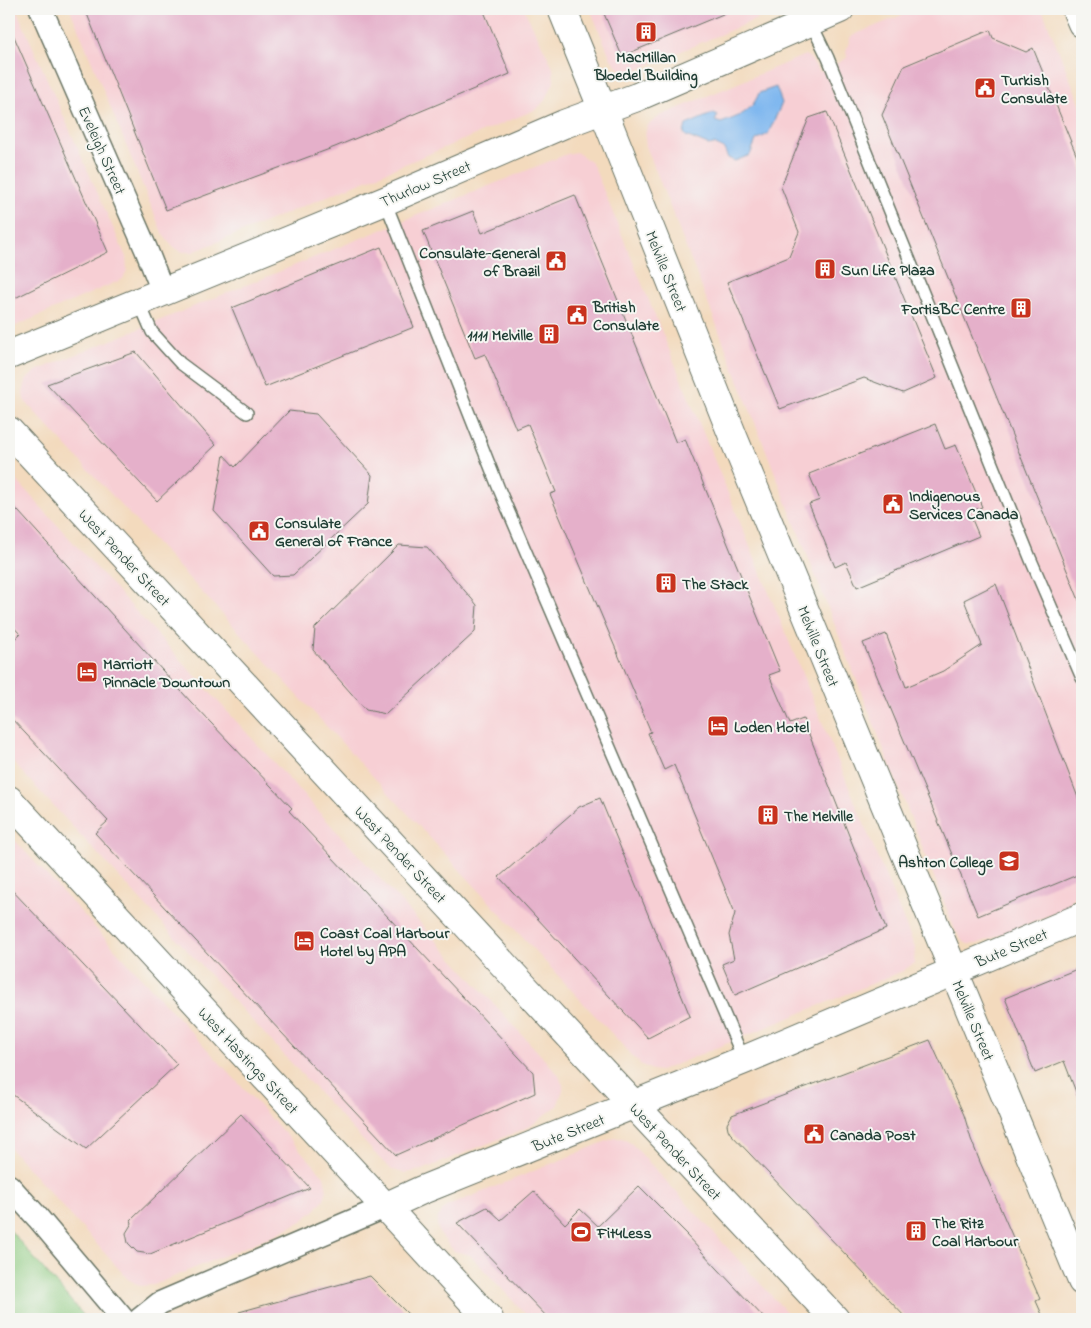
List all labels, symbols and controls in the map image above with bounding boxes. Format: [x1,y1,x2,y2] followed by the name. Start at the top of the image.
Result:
[634,20,658,44] building icon: MacMillan Bloedel Building
[593,46,698,89] place label: MacMillan Bloedel Building
[1001,69,1068,111] place label: Turkish Consulate
[973,76,997,100] public building icon: Turkish Consulate
[71,103,132,200] street label: Eveleigh Street
[377,155,476,215] street label: Thurlow Street
[638,228,693,316] street label: Melville Street
[419,242,540,284] place label: Consulate-General of Brazil
[544,249,568,273] public building icon: Consulate-General of Brazil
[813,257,837,281] building icon: Sun Life Plaza
[841,259,935,283] place label: Sun Life Plaza
[592,296,660,338] place label: British Consulate
[1009,296,1033,320] building icon: FortisBC Centre
[900,298,1006,322] place label: FortisBC Centre
[565,303,589,327] public building icon: British Consulate
[537,322,561,346] building icon: 1111 Melville
[467,324,534,348] place label: 1111 Melville
[909,485,1019,527] place label: Indigenous Services Canada
[881,492,905,516] public building icon: Indigenous Services Canada
[72,504,176,613] street label: West Pender Street
[275,512,393,554] place label: Consulate General of France
[247,519,271,543] public building icon: Consulate General of France
[654,571,678,595] building icon: The Stack
[682,573,749,597] place label: The Stack
[790,603,845,691] street label: Melville Street
[103,653,230,695] place label: Marriott Pinnacle Downtown
[75,660,99,684] hotel icon: Marriott Pinnacle Downtown
[706,714,730,738] hotel icon: Loden Hotel
[734,716,809,740] place label: Loden Hotel
[348,801,452,910] street label: West Pender Street
[756,803,780,827] building icon: The Melville
[784,805,854,829] place label: The Melville
[997,849,1021,873] school or university icon: Ashton College
[898,851,994,876] place label: Ashton College
[320,922,450,965] place label: Coast Coal Harbour Hotel by APA
[971,923,1052,975] street label: Bute Street
[292,929,316,953] hotel icon: Coast Coal Harbour Hotel by APA
[944,977,1000,1065] street label: Melville Street
[191,1002,304,1121] street label: West Hastings Street
[623,1098,727,1207] street label: West Pender Street
[528,1108,609,1160] street label: Bute Street
[802,1122,826,1146] public building icon: Canada Post
[830,1124,916,1148] place label: Canada Post
[932,1212,1019,1254] place label: The Ritz Coal Harbour
[904,1219,928,1243] building icon: The Ritz Coal Harbour
[569,1220,593,1244] sports icon: Fit4Less
[596,1222,652,1246] place label: Fit4Less

